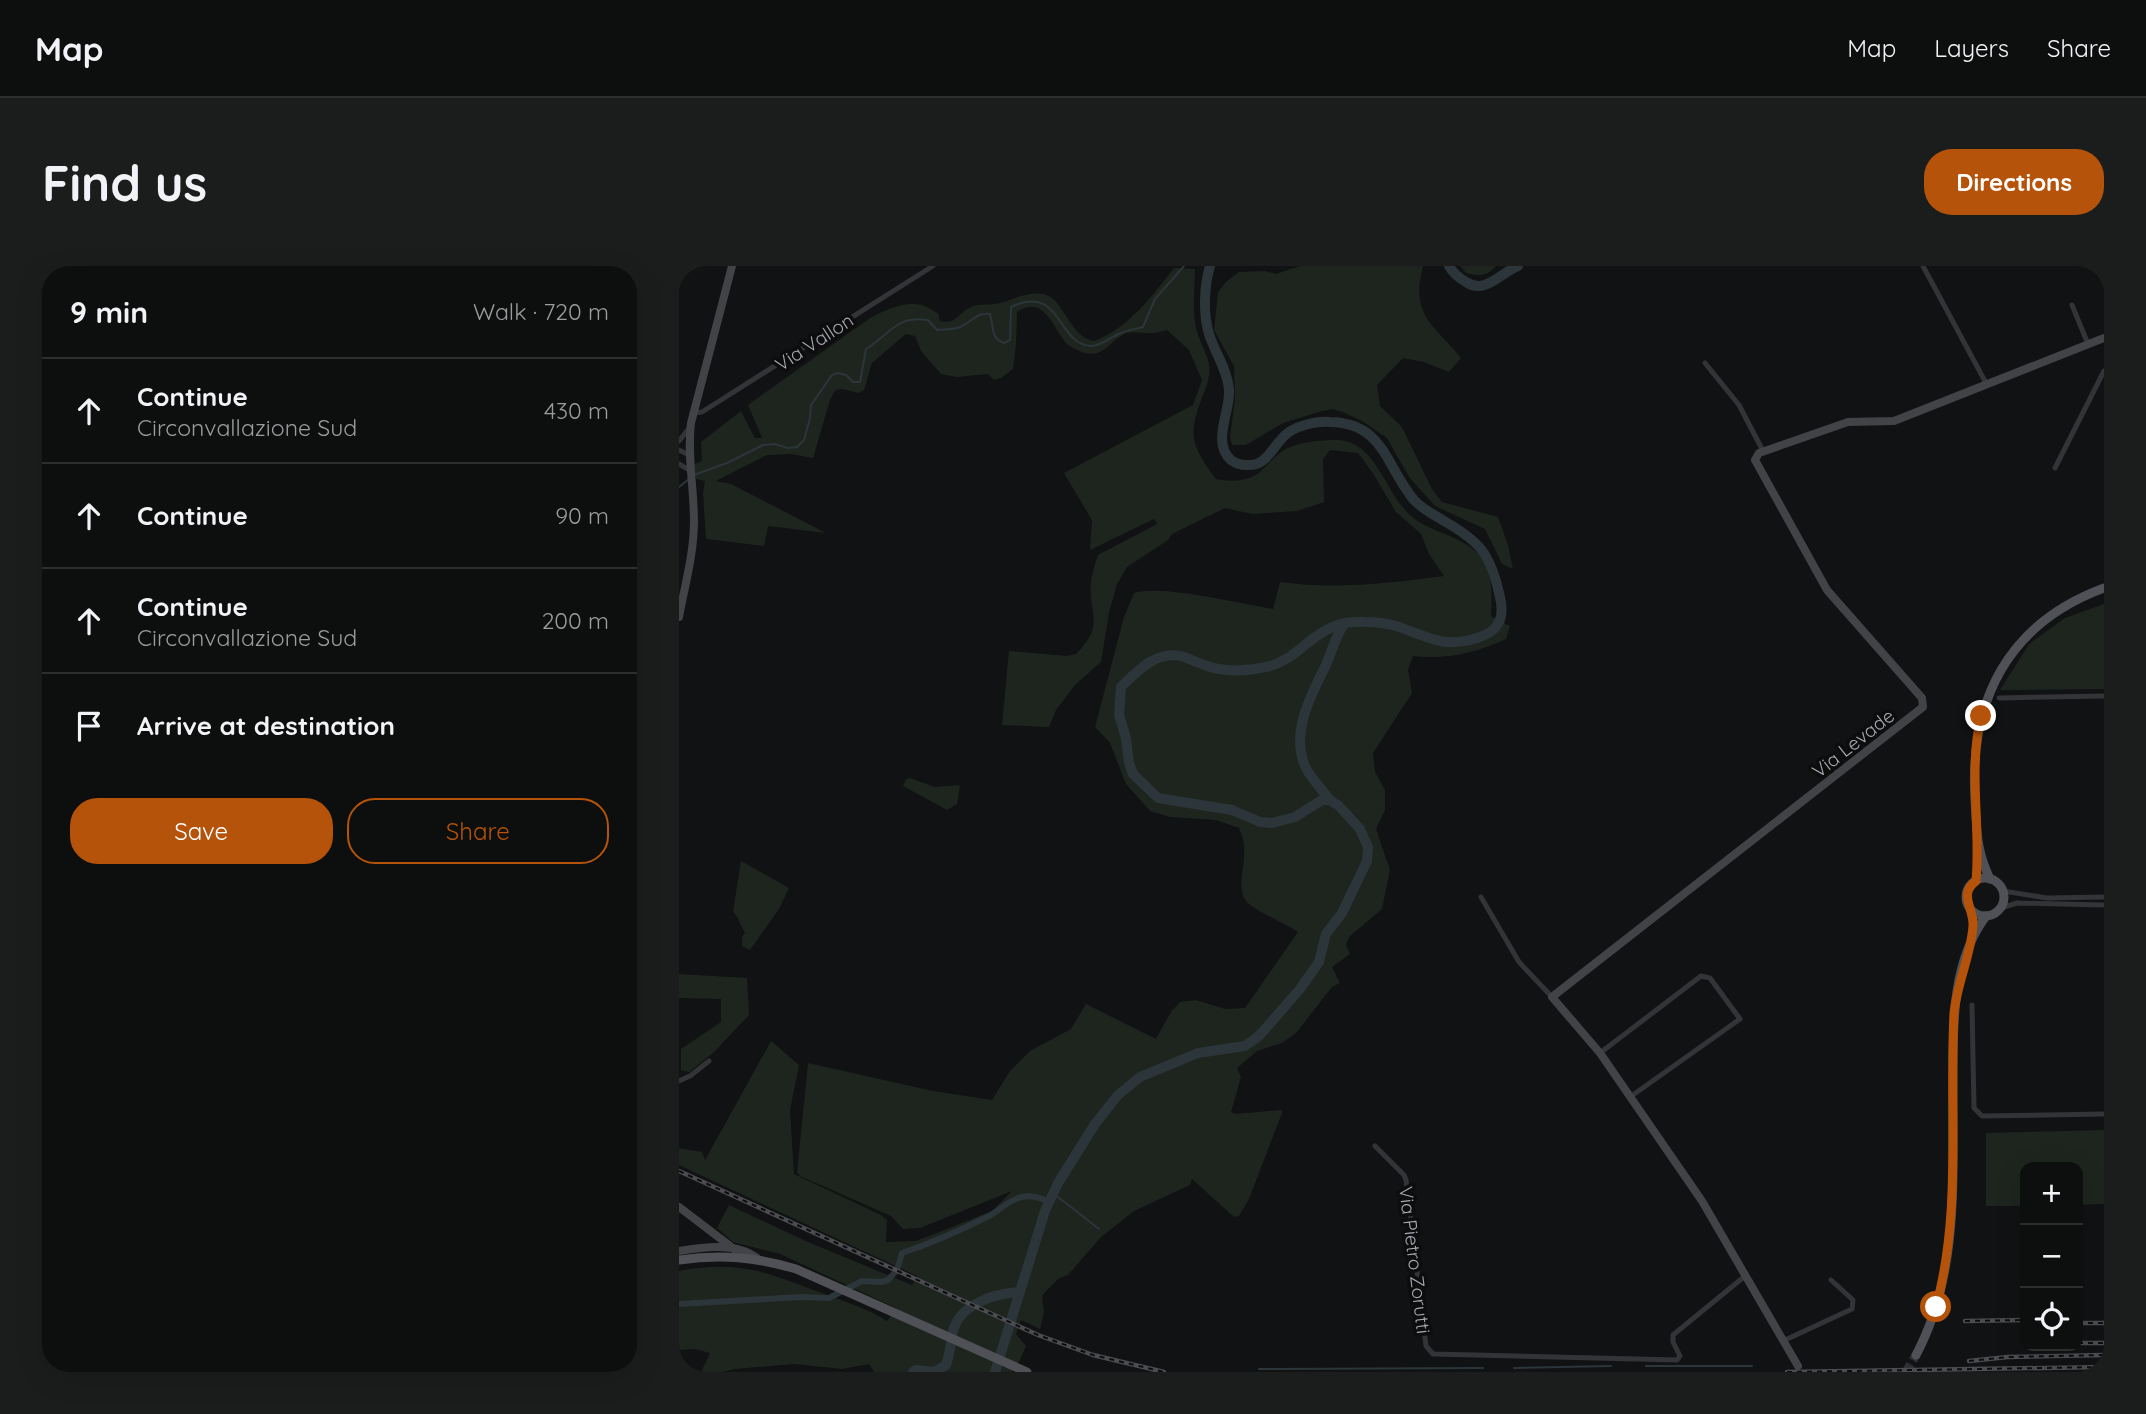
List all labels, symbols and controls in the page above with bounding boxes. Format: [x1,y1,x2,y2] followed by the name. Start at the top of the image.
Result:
[35,28,103,69] text: Map
[1847,33,1896,63] text: Map
[1934,33,2009,63] text: Layers
[2047,33,2111,63] text: Share
[1924,149,2104,215] button: Directions
[42,152,207,213] text: Find us
[70,293,148,331] text: 9 min
[473,297,609,326] text: Walk · 720 m
[770,308,858,376] street label: Via Vallon
[137,380,248,413] text: Continue
[70,392,108,430] icon: ahead
[544,396,609,425] text: 430 m
[137,413,357,442] text: Circonvallazione Sud
[70,497,108,535] icon: ahead
[137,499,248,532] text: Continue
[555,501,609,530] text: 90 m
[137,590,248,623] text: Continue
[70,602,108,640] icon: ahead
[542,606,609,635] text: 200 m
[137,623,357,652] text: Circonvallazione Sud
[1965,700,1996,731] route end
[1807,703,1899,783] street label: Via Levade
[70,707,108,745] icon: arrive
[137,709,395,742] text: Arrive at destination
[70,798,333,864] button: Save
[347,798,609,864] button: Share
[2020,1162,2083,1351] map controls
[2020,1162,2083,1225] button: +
[1394,1185,1436,1335] street label: Via Pietro Zorutti
[2020,1225,2083,1288] button: −
[2020,1288,2083,1351] button: locate
[1920,1291,1951,1322] route start

